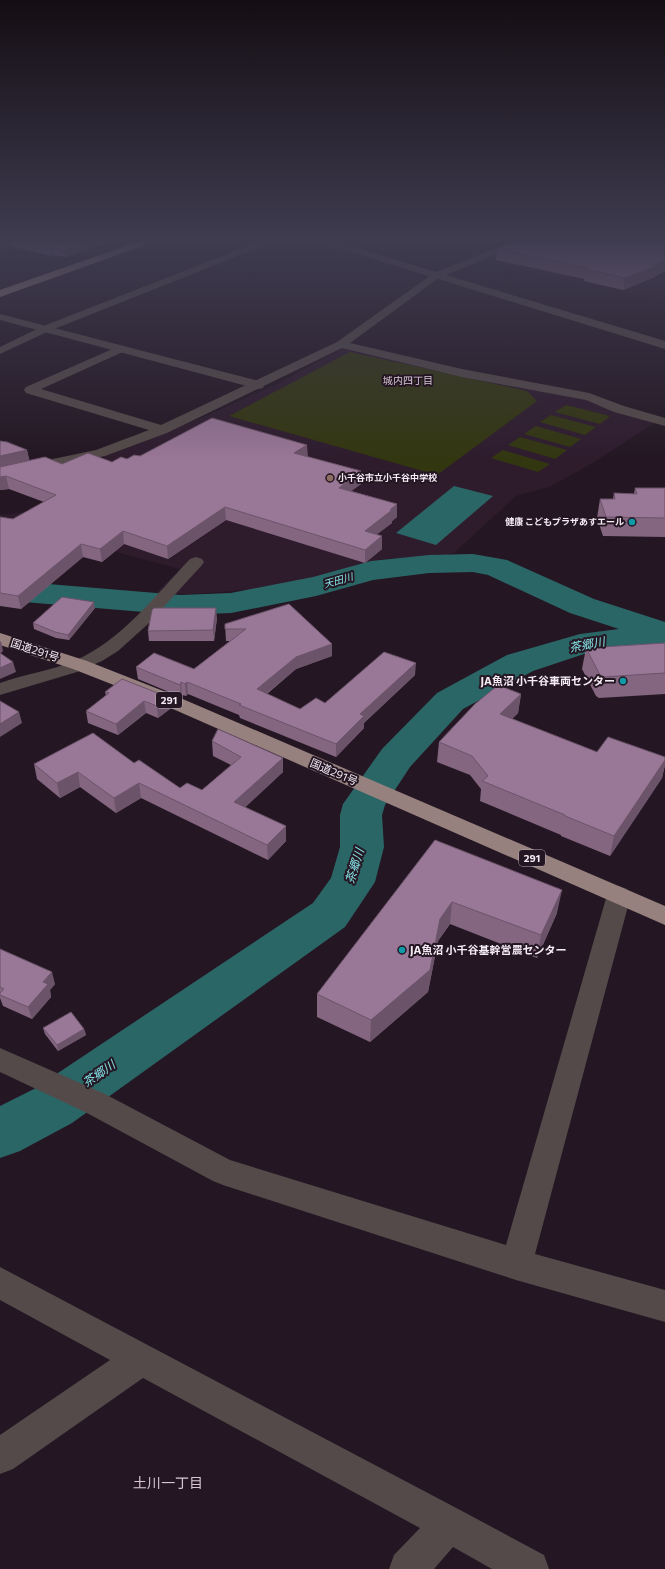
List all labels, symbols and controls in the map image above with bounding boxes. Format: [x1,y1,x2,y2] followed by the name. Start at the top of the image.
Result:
[383,374,433,386] district label: 城内四丁目
[338,472,438,483] place label: 小千谷市立小千谷中学校
[325,473,335,483] marker: 小千谷市立小千谷中学校
[505,516,624,527] place label: 健康 こどもプラザあすエール
[627,517,637,527] marker: 健康 こどもプラザあすエール
[322,570,355,590] water label: 天田川
[568,633,608,654] water label: 茶郷川
[9,636,61,664] street label: 国道291号
[480,674,615,688] place label: JA魚沼 小千谷車両センター
[618,676,628,686] marker: JA魚沼 小千谷車両センター
[156,692,182,708] road number: 291
[308,756,360,787] street label: 国道291号
[342,845,367,885] water label: 茶郷川
[519,850,545,866] road number: 291
[410,943,567,957] place label: JA魚沼 小千谷基幹営農センター
[397,945,407,955] marker: JA魚沼 小千谷基幹営農センター
[80,1056,119,1089] water label: 茶郷川
[133,1474,203,1491] district label: 土川一丁目

